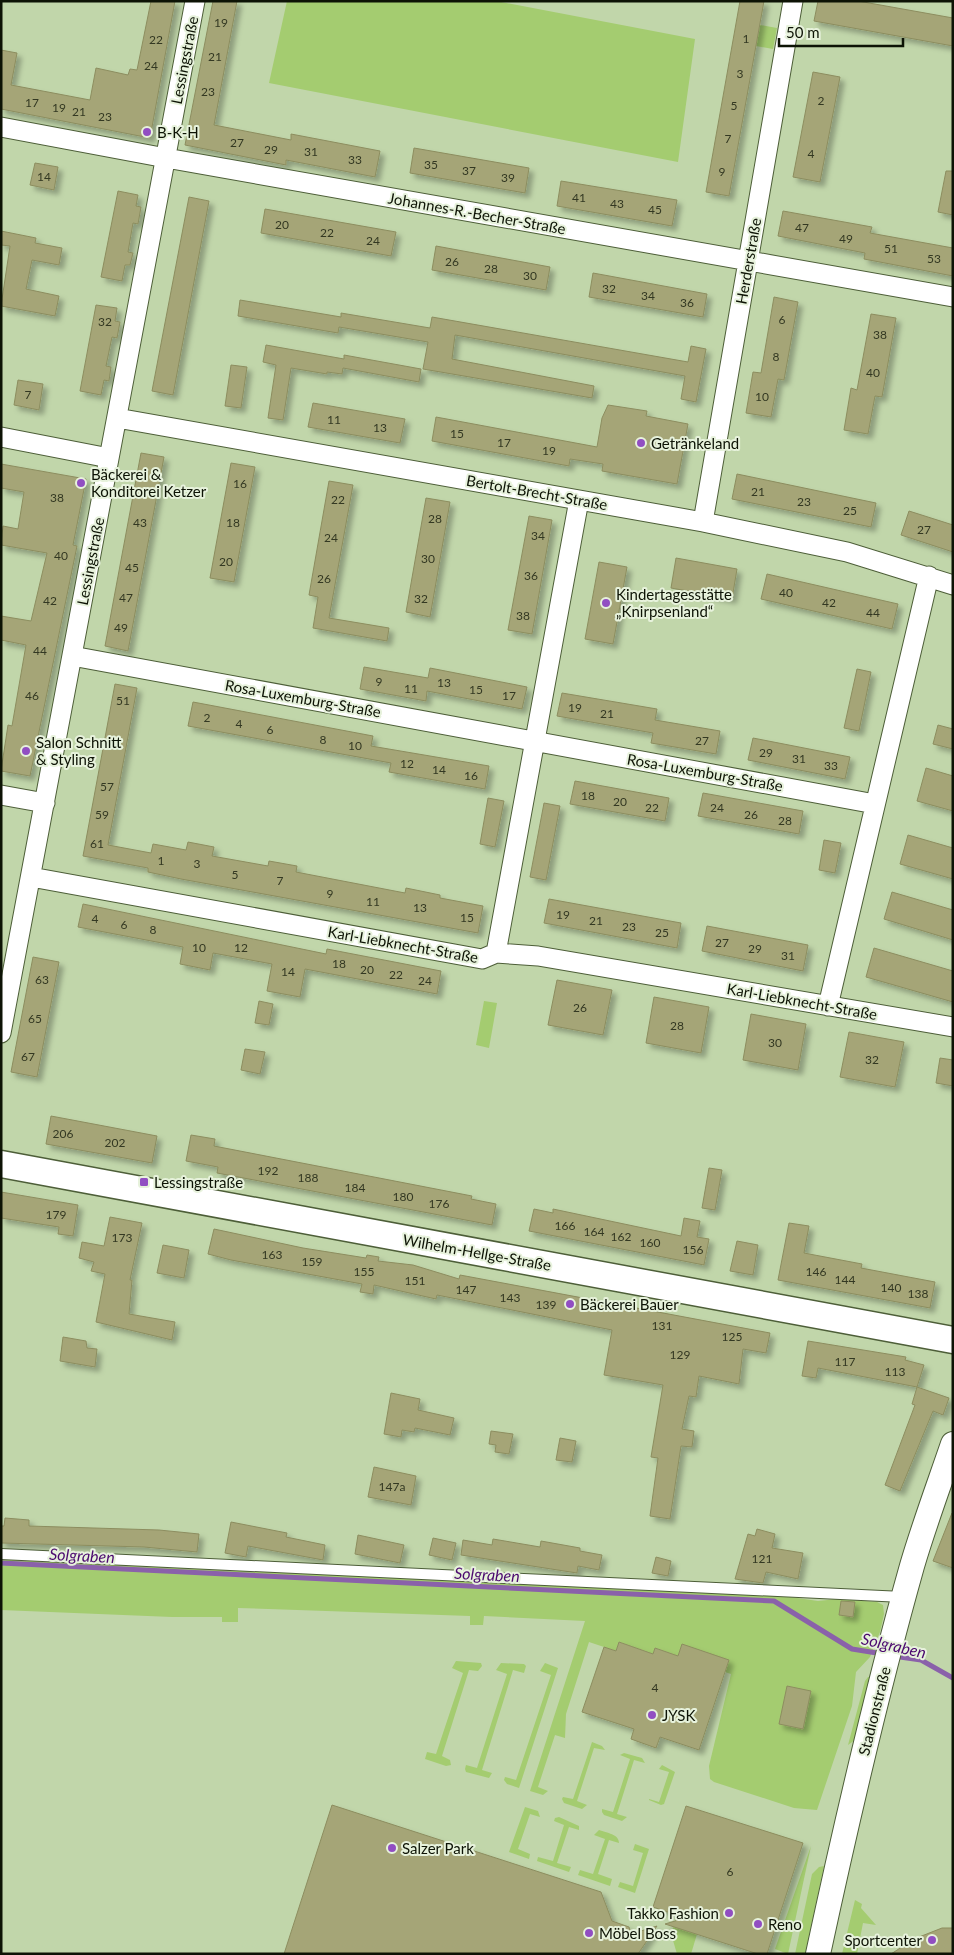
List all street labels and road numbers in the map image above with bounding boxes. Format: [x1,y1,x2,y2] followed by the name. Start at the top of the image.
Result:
[167,14,201,105] street label: Lessingstraße
[387,189,567,237] street label: Johannes-R.-Becher-Straße
[732,216,764,306] street label: Herderstraße
[465,471,609,513] street label: Bertolt-Brecht-Straße
[73,515,107,606] street label: Lessingstraße
[224,675,382,721] street label: Rosa-Luxemburg-Straße
[626,749,784,795] street label: Rosa-Luxemburg-Straße
[326,922,480,966] street label: Karl-Liebknecht-Straße
[725,979,879,1023] street label: Karl-Liebknecht-Straße
[401,1230,553,1274] street label: Wilhelm-Hellge-Straße
[854,1665,894,1757] street label: Stadionstraße

